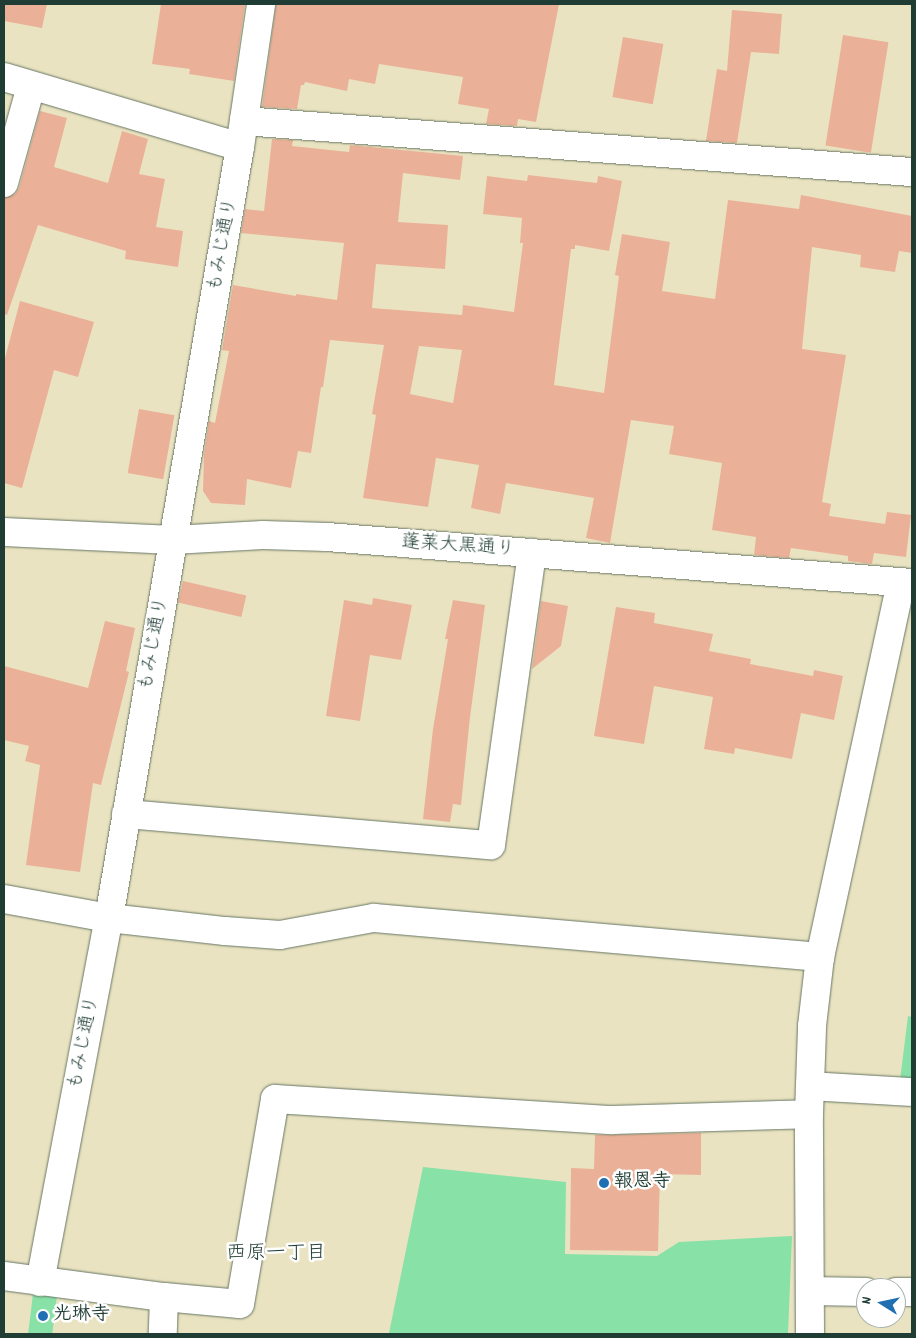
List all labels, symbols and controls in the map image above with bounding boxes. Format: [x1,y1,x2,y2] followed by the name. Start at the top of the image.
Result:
[205,196,243,294] street label: もみじ通り
[400,532,516,562] street label: 蓬莱大黒通り
[136,595,174,693] street label: もみじ通り
[65,994,105,1092] street label: もみじ通り
[614,1172,671,1194] place label: 報恩寺
[598,1177,610,1189] marker: 報恩寺
[226,1242,326,1266] district label: 西原一丁目
[856,1278,906,1328] north arrow
[857,1295,878,1306] text: N
[53,1305,110,1327] place label: 光琳寺
[37,1310,49,1322] marker: 光琳寺

